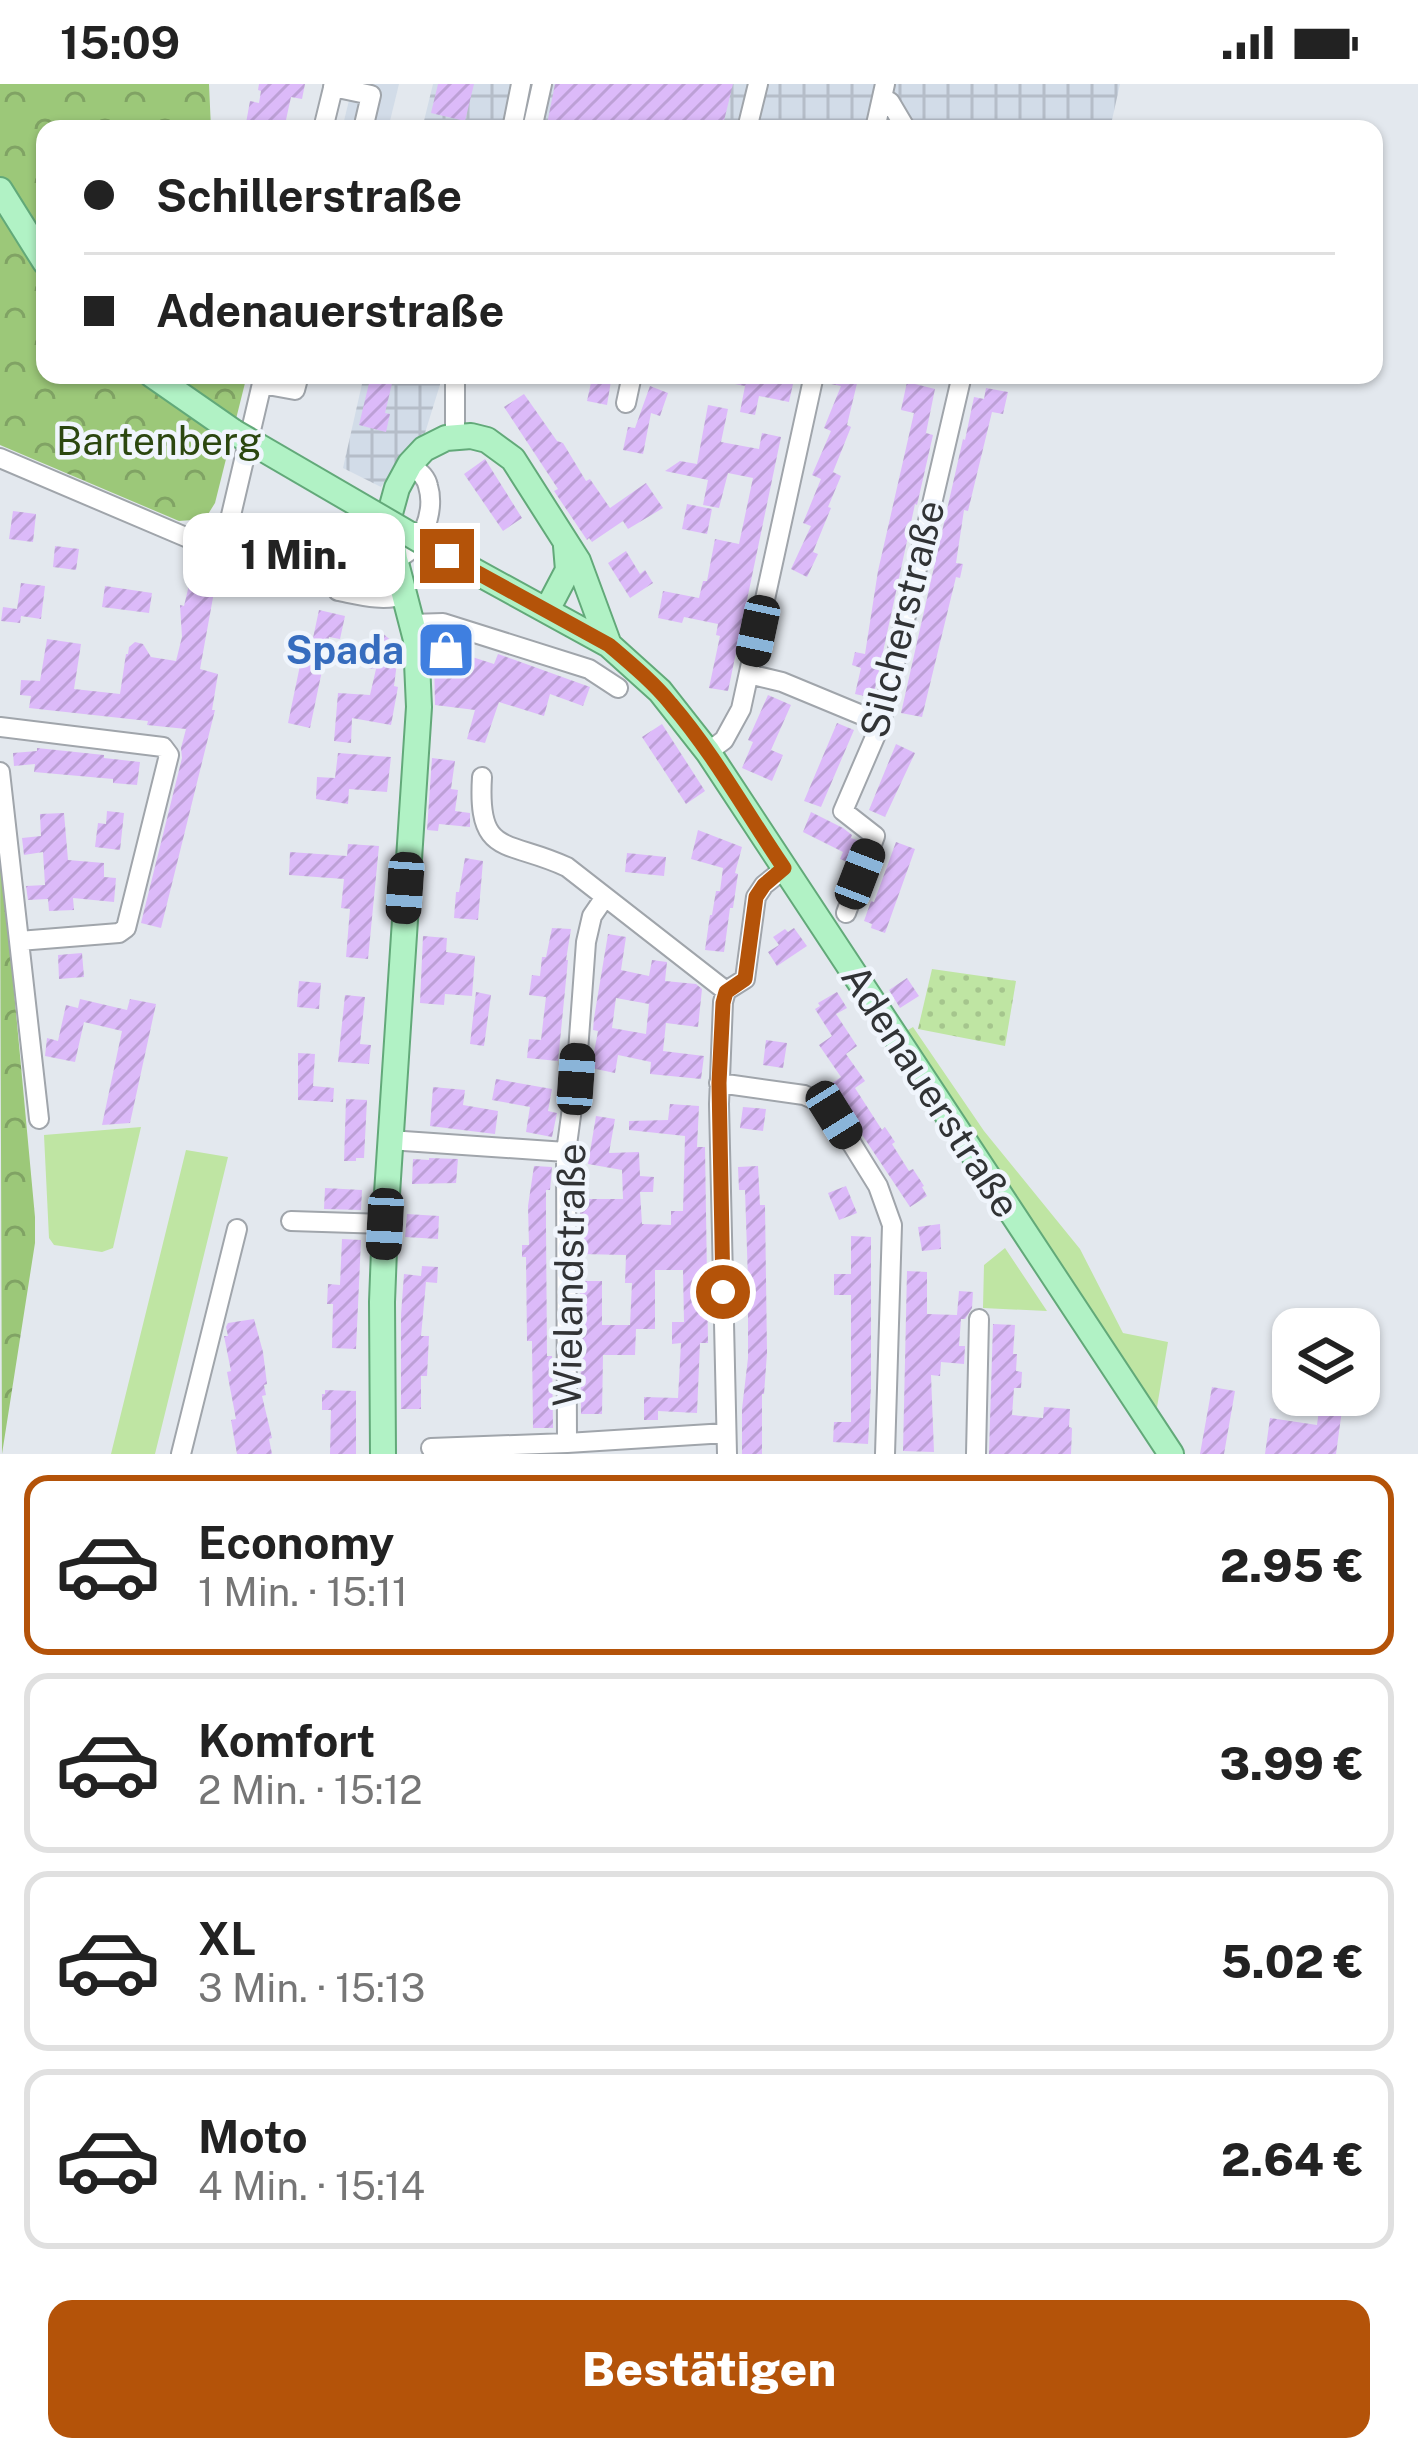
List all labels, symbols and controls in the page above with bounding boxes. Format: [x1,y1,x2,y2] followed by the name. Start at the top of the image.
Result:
[60,16,180,69] text: 15:09
[156,169,462,222] text: Schillerstraße
[156,284,504,337] text: Adenauerstraße
[56,418,262,464] park label: Bartenberg
[850,495,954,743] street label: Silcherstraße
[183,514,405,598] callout: 1 Min.
[420,529,474,583] route end
[240,532,348,578] text: 1 Min.
[733,592,783,670] car
[415,619,477,681] shop icon: Spada
[286,627,404,673] place label: Spada
[830,834,890,914] car
[385,851,425,925] car
[832,956,1030,1226] street label: Adenauerstraße
[556,1042,596,1116] car
[800,1075,868,1155] car
[544,1143,594,1407] street label: Wielandstraße
[365,1187,405,1261] car
[696,1265,750,1319] route start
[1272,1308,1380,1416] map controls
[1272,1308,1380,1416] button: layers
[54,1511,162,1619] icon: car
[198,1516,394,1569] text: Economy
[1220,1539,1364,1592] text: 2.95 €
[198,1569,408,1615] text: 1 Min. · 15:11
[54,1709,162,1817] icon: car
[198,1714,375,1767] text: Komfort
[1219,1737,1364,1790] text: 3.99 €
[198,1767,423,1813] text: 2 Min. · 15:12
[54,1907,162,2015] icon: car
[198,1912,256,1965] text: XL
[1221,1935,1364,1988] text: 5.02 €
[198,1965,425,2011] text: 3 Min. · 15:13
[54,2105,162,2213] icon: car
[198,2110,308,2163] text: Moto
[1221,2133,1364,2186] text: 2.64 €
[198,2163,425,2209] text: 4 Min. · 15:14
[48,2300,1370,2438] button: Bestätigen

